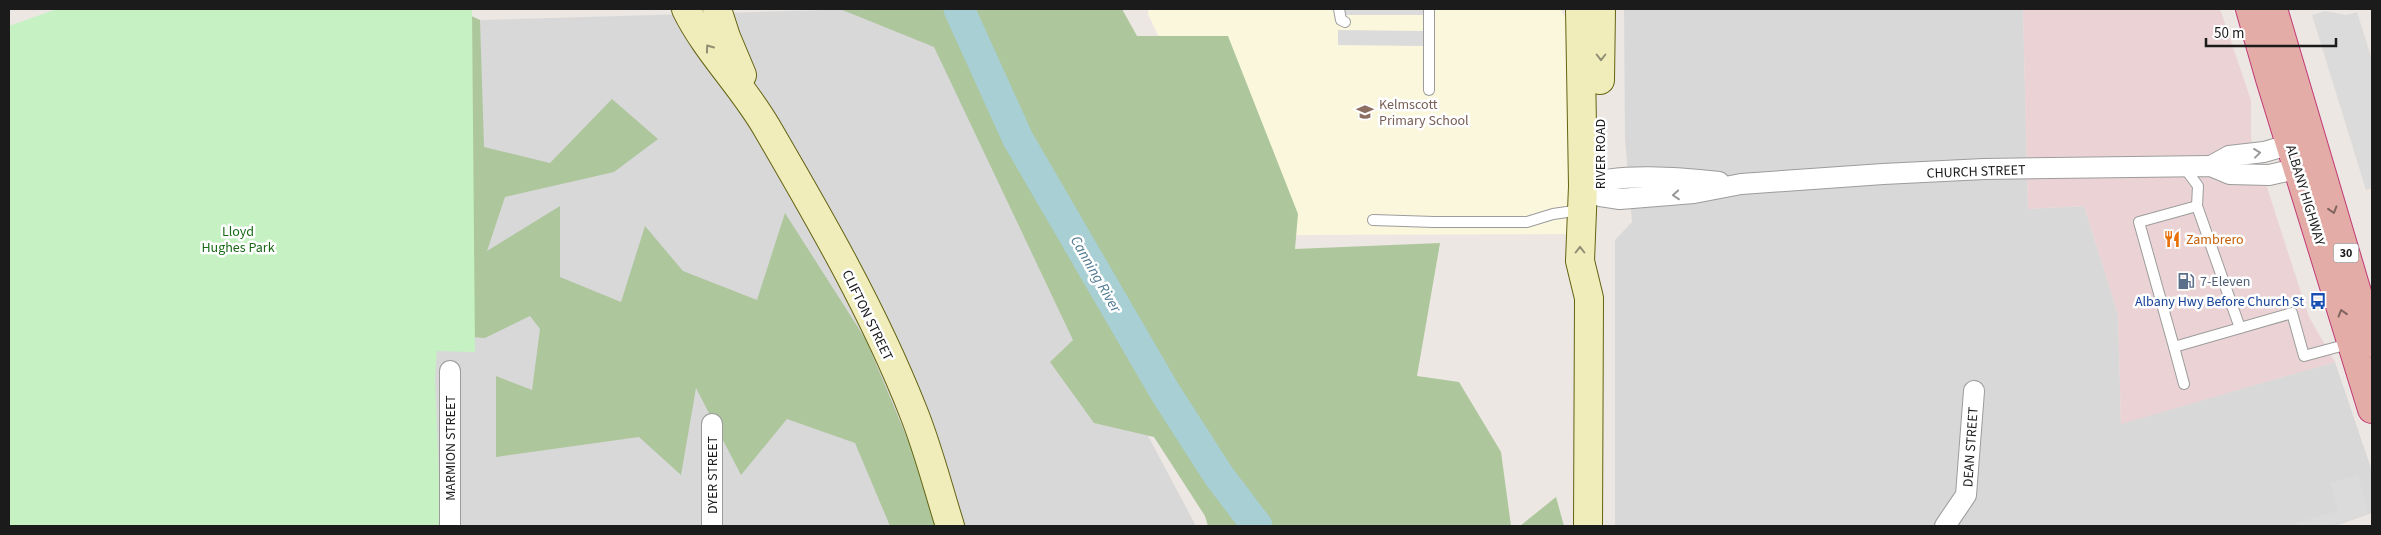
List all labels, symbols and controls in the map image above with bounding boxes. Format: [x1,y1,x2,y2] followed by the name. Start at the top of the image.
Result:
[2206,15,2336,47] scale bar
[2214,23,2244,44] text: 50 m
[706,44,715,54] one-way arrow
[1596,54,1606,62] one-way arrow
[1379,95,1469,131] place label: Kelmscott Primary School
[1355,102,1375,122] school or university icon: Kelmscott Primary School
[1591,119,1611,189] street label: RIVER ROAD
[2280,142,2330,248] street label: ALBANY HIGHWAY
[2253,148,2261,159] one-way arrow
[1926,160,2026,184] street label: CHURCH STREET
[1671,189,1679,200] one-way arrow
[2327,206,2337,214] one-way arrow
[201,222,275,258] park label: Lloyd Hughes Park
[2162,229,2182,249] restaurant icon: Zambrero
[2186,230,2244,250] place label: Zambrero
[1065,232,1126,317] water label: Canning River
[2334,244,2358,262] road number: 30
[1575,246,1585,254] one-way arrow
[836,267,898,365] street label: CLIFTON STREET
[2176,271,2196,291] fuel station icon: 7-Eleven
[2200,272,2250,292] place label: 7-Eleven
[2308,291,2328,311] bus stop icon: Albany Hwy Before Church St
[2135,292,2304,312] place label: Albany Hwy Before Church St
[2338,309,2348,317] one-way arrow
[441,395,461,501] street label: MARMION STREET
[1958,406,1984,488] street label: DEAN STREET
[703,435,723,514] street label: DYER STREET

